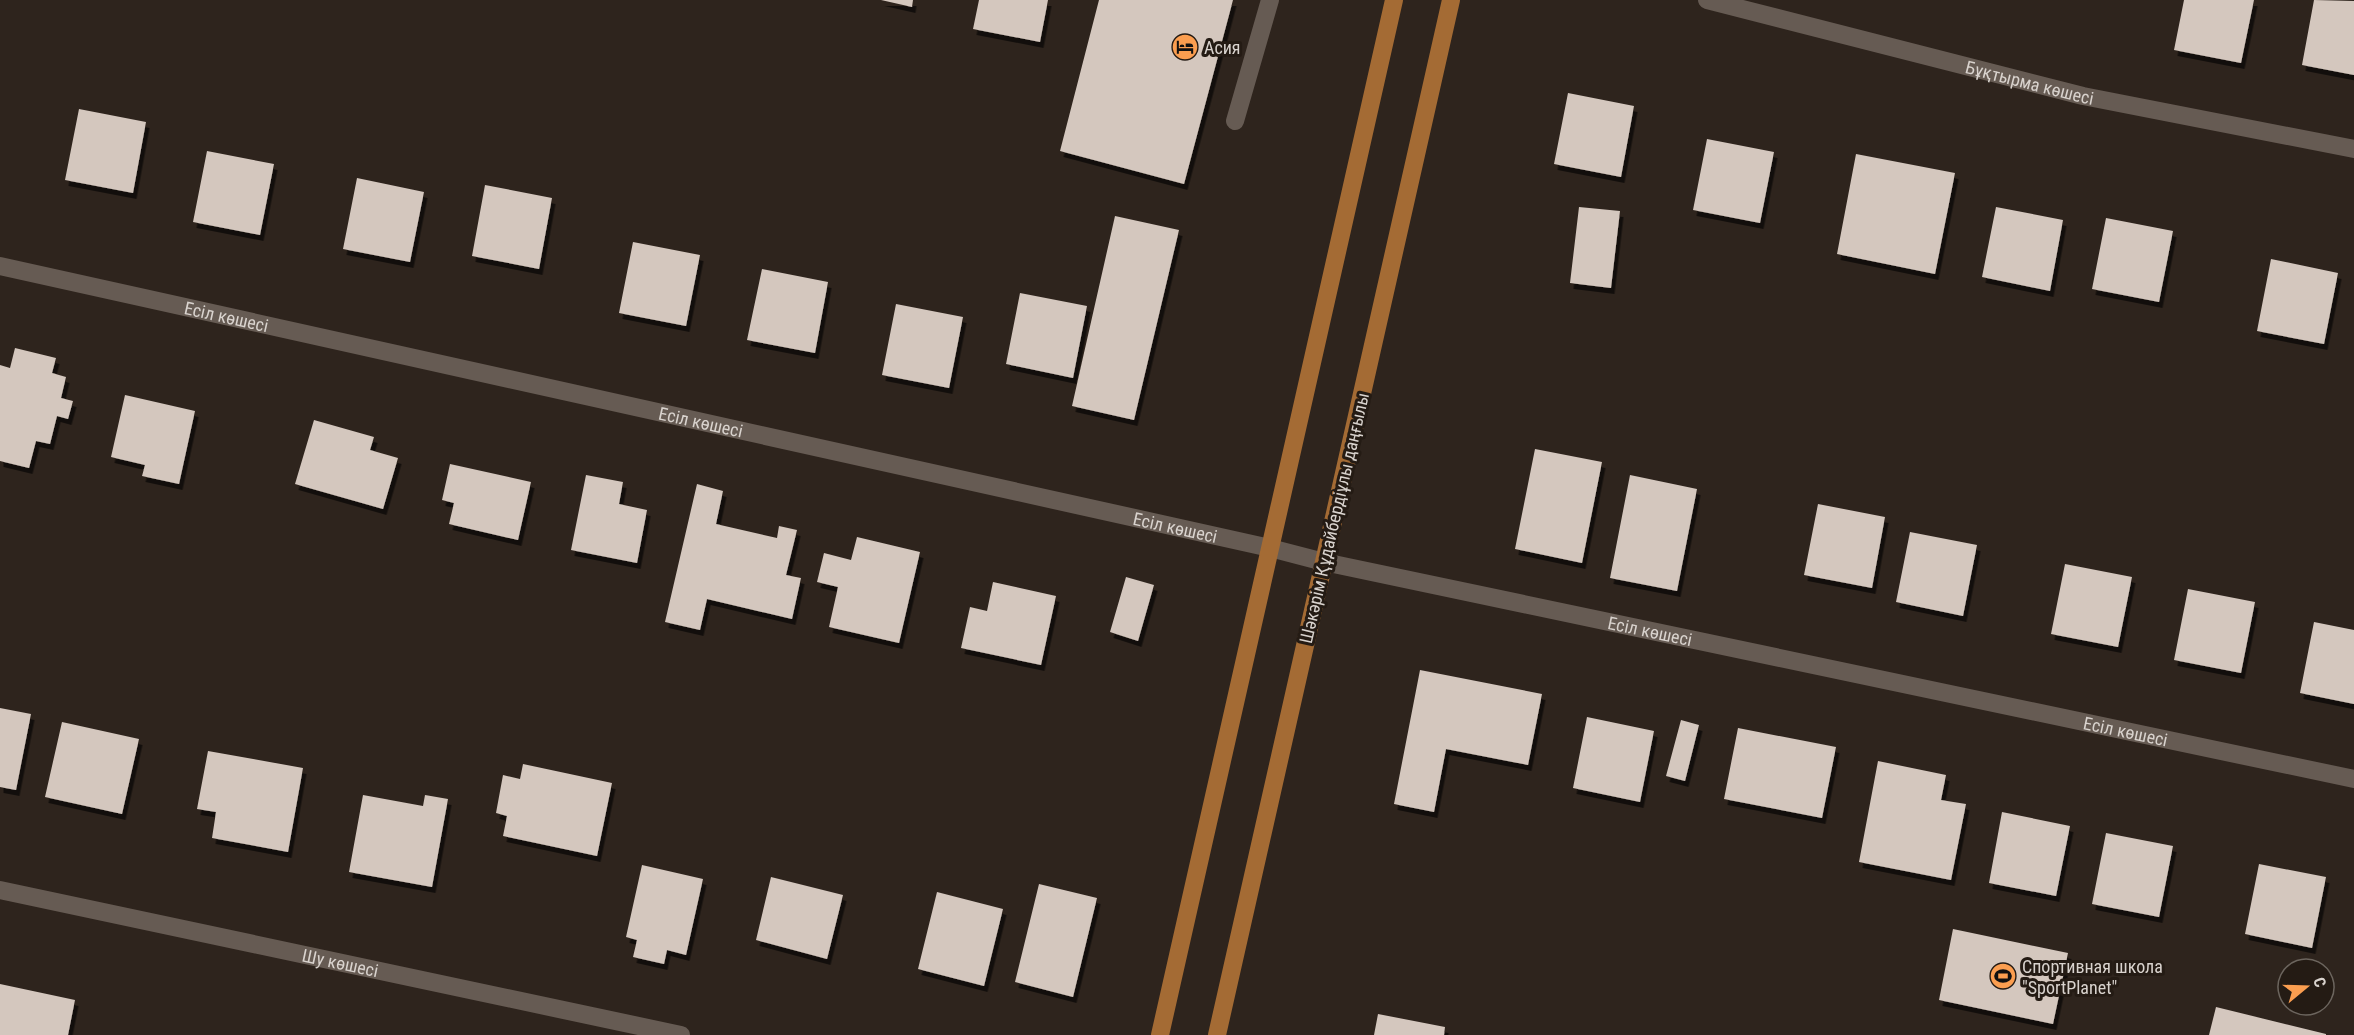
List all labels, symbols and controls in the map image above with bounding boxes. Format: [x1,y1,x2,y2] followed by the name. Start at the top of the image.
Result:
[1170,32,1200,62] hotel icon: Асия
[1204,37,1241,58] place label: Асия
[1963,56,2096,108] street label: Бұқтырма көшесі
[182,297,271,336] street label: Есіл көшесі
[1295,390,1373,646] street label: Шәкәрім Құдайбердіұлы даңғылы
[657,402,745,441] street label: Есіл көшесі
[1131,507,1219,547] street label: Есіл көшесі
[1606,612,1694,650] street label: Есіл көшесі
[2082,712,2170,750] street label: Есіл көшесі
[300,944,380,981] street label: Шу көшесі
[2022,956,2163,998] place label: Спортивная школа "SportPlanet"
[2276,957,2336,1017] north arrow
[1988,961,2018,991] sports icon: Спортивная школа "SportPlanet"
[2309,975,2330,990] text: С

